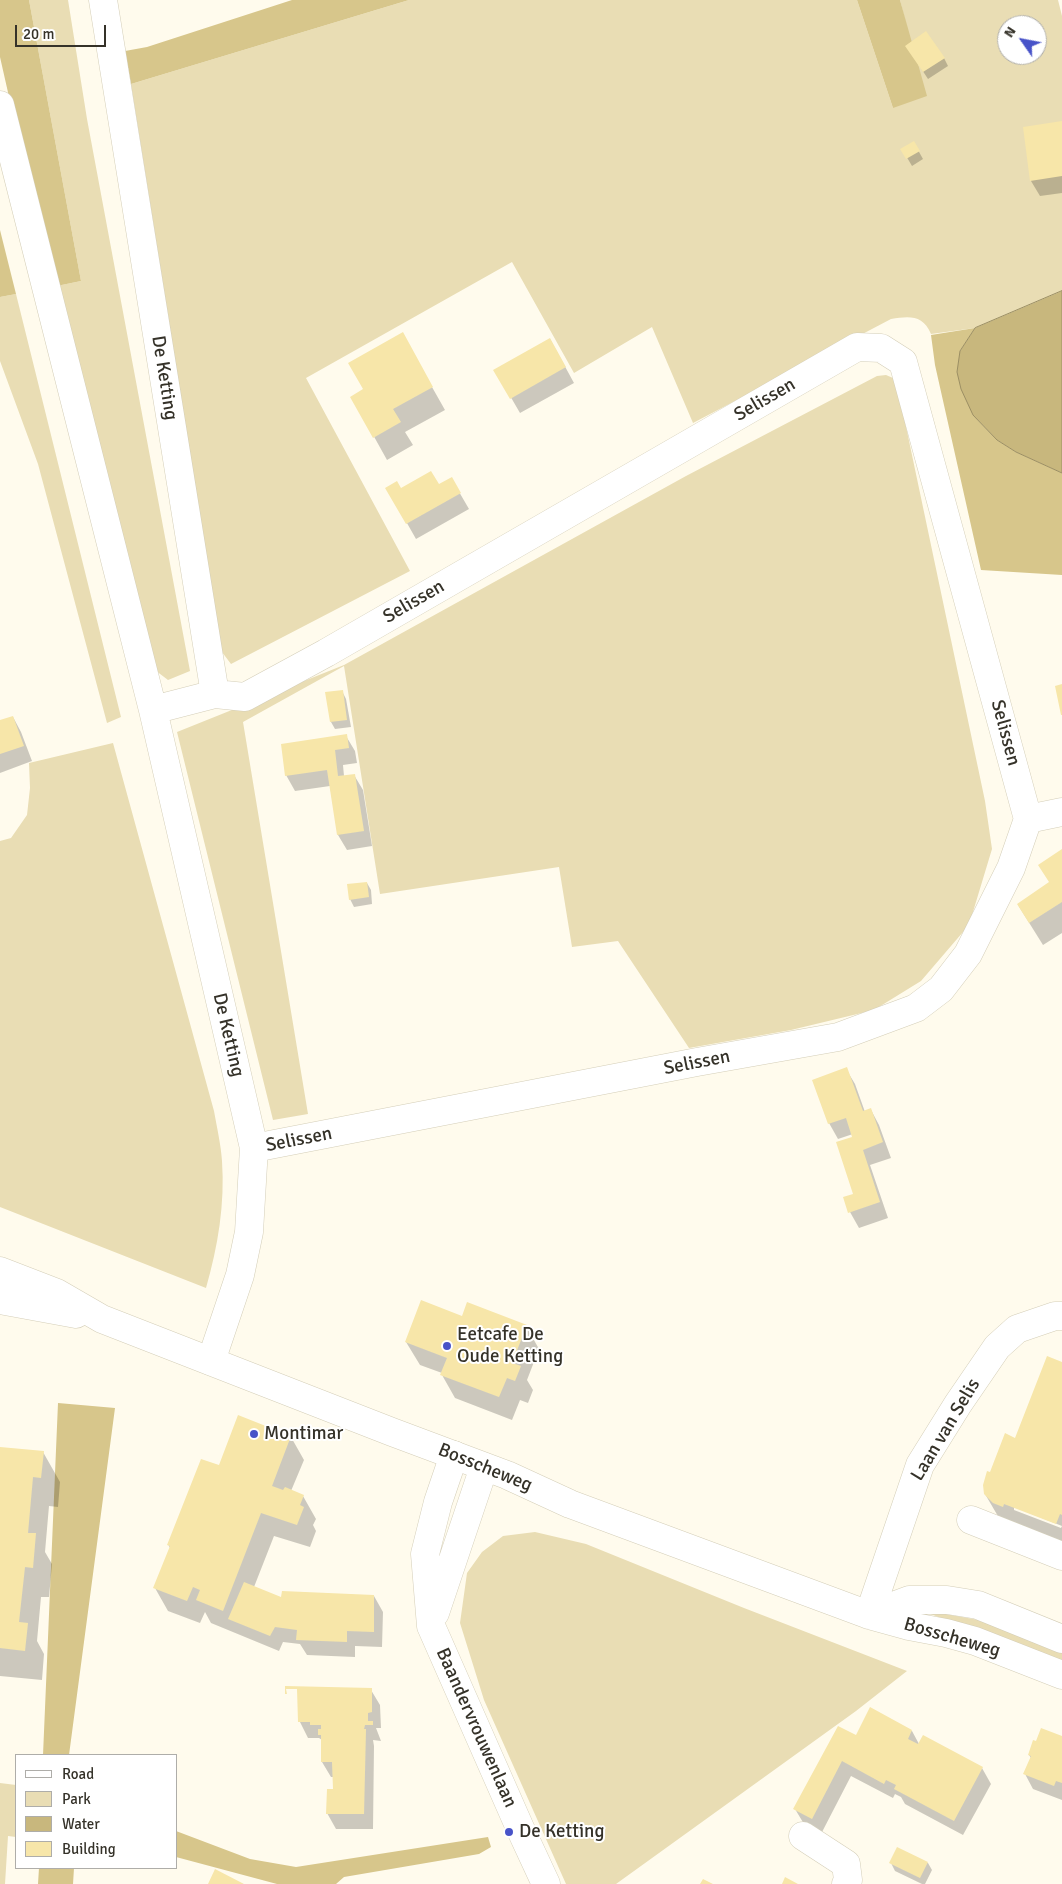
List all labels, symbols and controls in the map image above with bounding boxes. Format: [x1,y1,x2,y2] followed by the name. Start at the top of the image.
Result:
[18,15,109,47] scale bar
[997,15,1047,65] north arrow
[1000,23,1020,41] text: N
[23,25,54,43] text: 20 m
[146,334,182,422] street label: De Ketting
[730,373,800,427] street label: Selissen
[379,575,449,629] street label: Selissen
[985,698,1025,768] street label: Selissen
[207,991,249,1079] street label: De Ketting
[662,1045,732,1081] street label: Selissen
[264,1122,334,1158] street label: Selissen
[457,1324,563,1368] place label: Eetcafe De Oude Ketting
[441,1340,453,1352] marker: Eetcafe De Oude Ketting
[907,1375,985,1485] street label: Laan van Selis
[264,1423,343,1445] place label: Montimar
[248,1428,260,1440] marker: Montimar
[435,1439,535,1497] street label: Bosscheweg
[901,1613,1003,1663] street label: Bosscheweg
[431,1645,521,1811] street label: Baandervrouwenlaan
[15,1754,178,1869] legend
[62,1765,94,1783] text: Road
[62,1790,91,1808] text: Park
[62,1815,100,1833] text: Water
[519,1821,605,1843] place label: De Ketting
[503,1826,515,1838] marker: De Ketting
[62,1840,116,1858] text: Building

